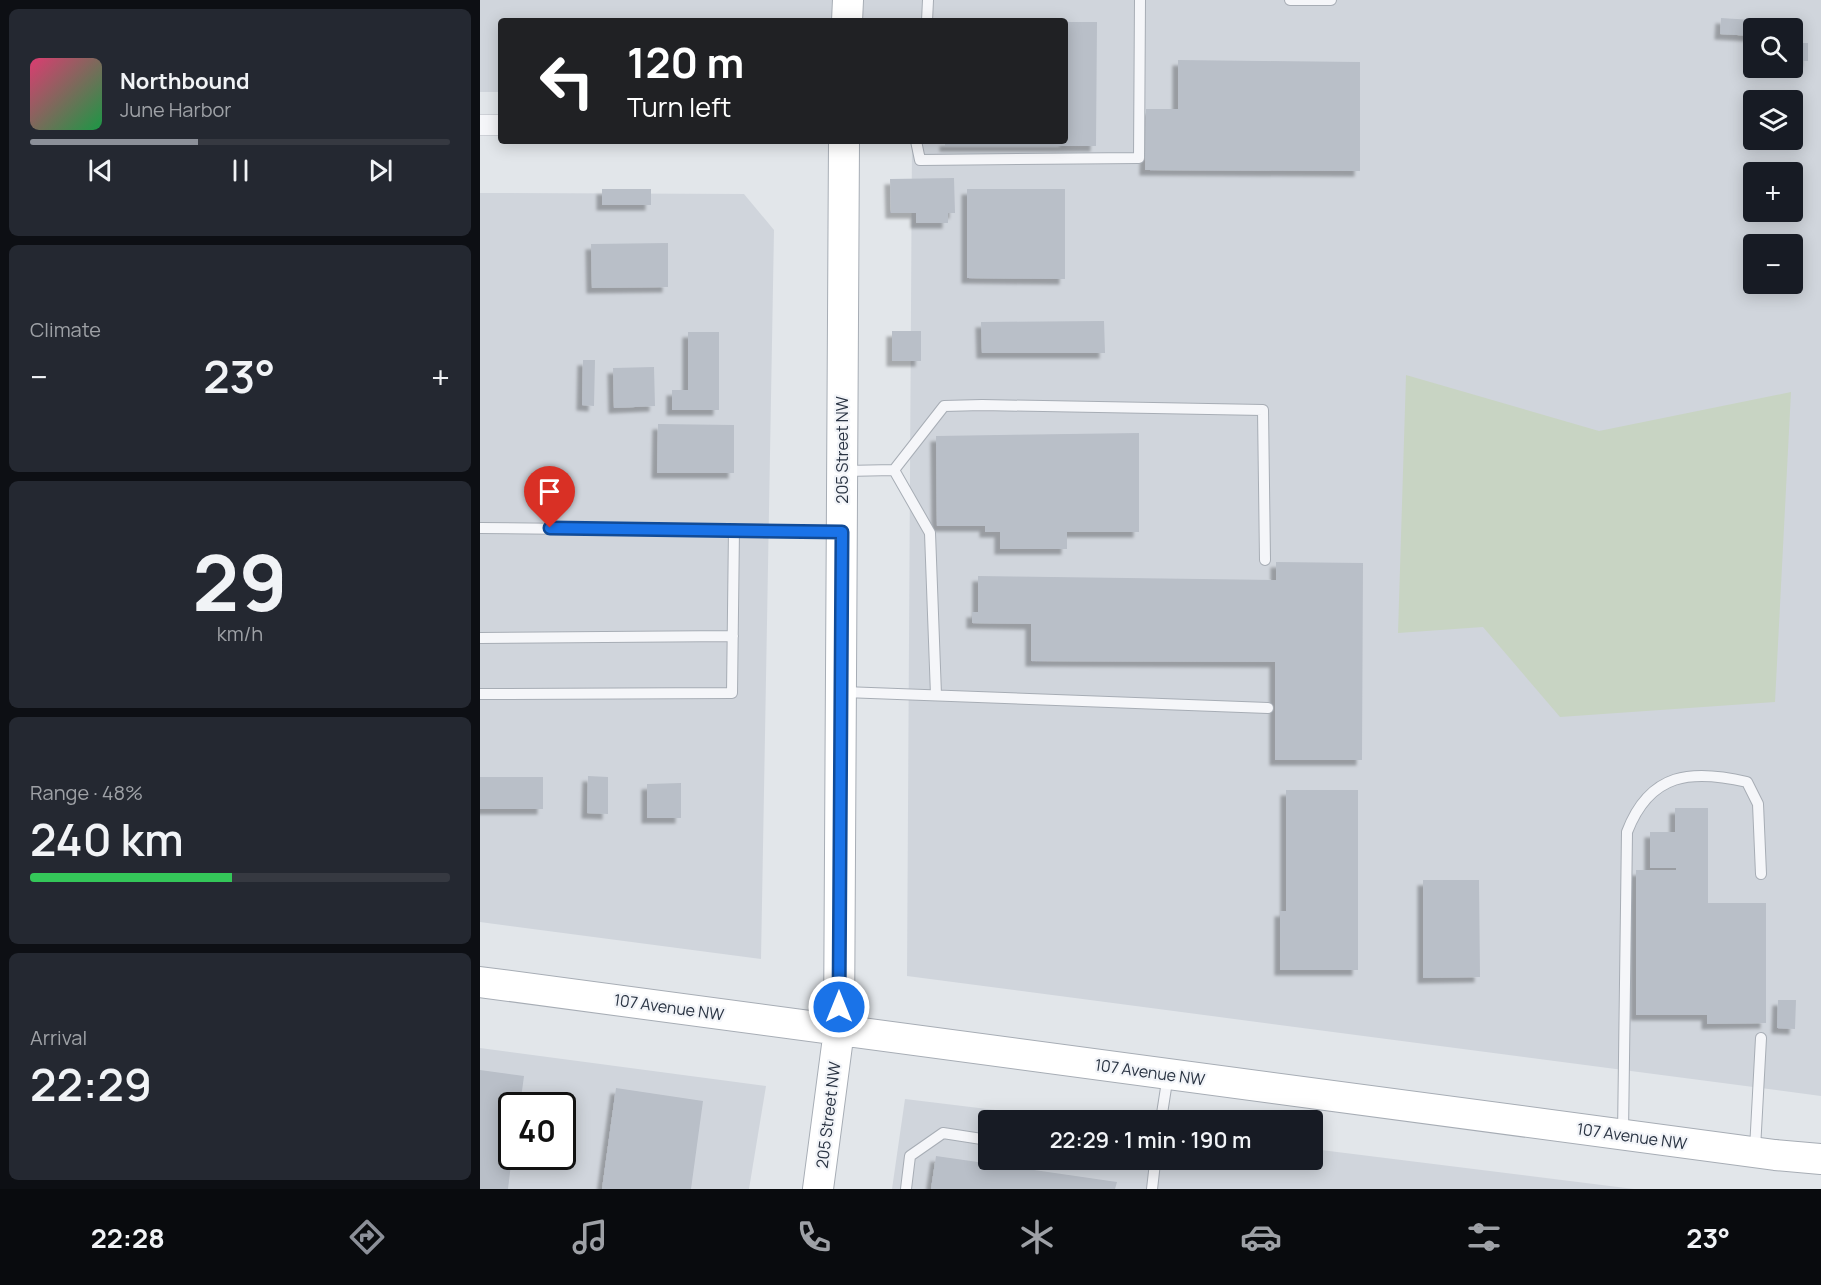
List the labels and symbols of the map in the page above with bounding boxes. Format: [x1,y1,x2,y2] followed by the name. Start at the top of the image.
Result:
[831,396,853,504] street label: 205 Street NW
[524,466,575,528] pin
[807,975,871,1039] position arrow
[612,988,726,1026] street label: 107 Avenue NW
[1093,1053,1207,1091] street label: 107 Avenue NW
[811,1060,845,1170] street label: 205 Street NW
[498,1092,576,1170] speed limit sign: 40
[1575,1117,1689,1155] street label: 107 Avenue NW

